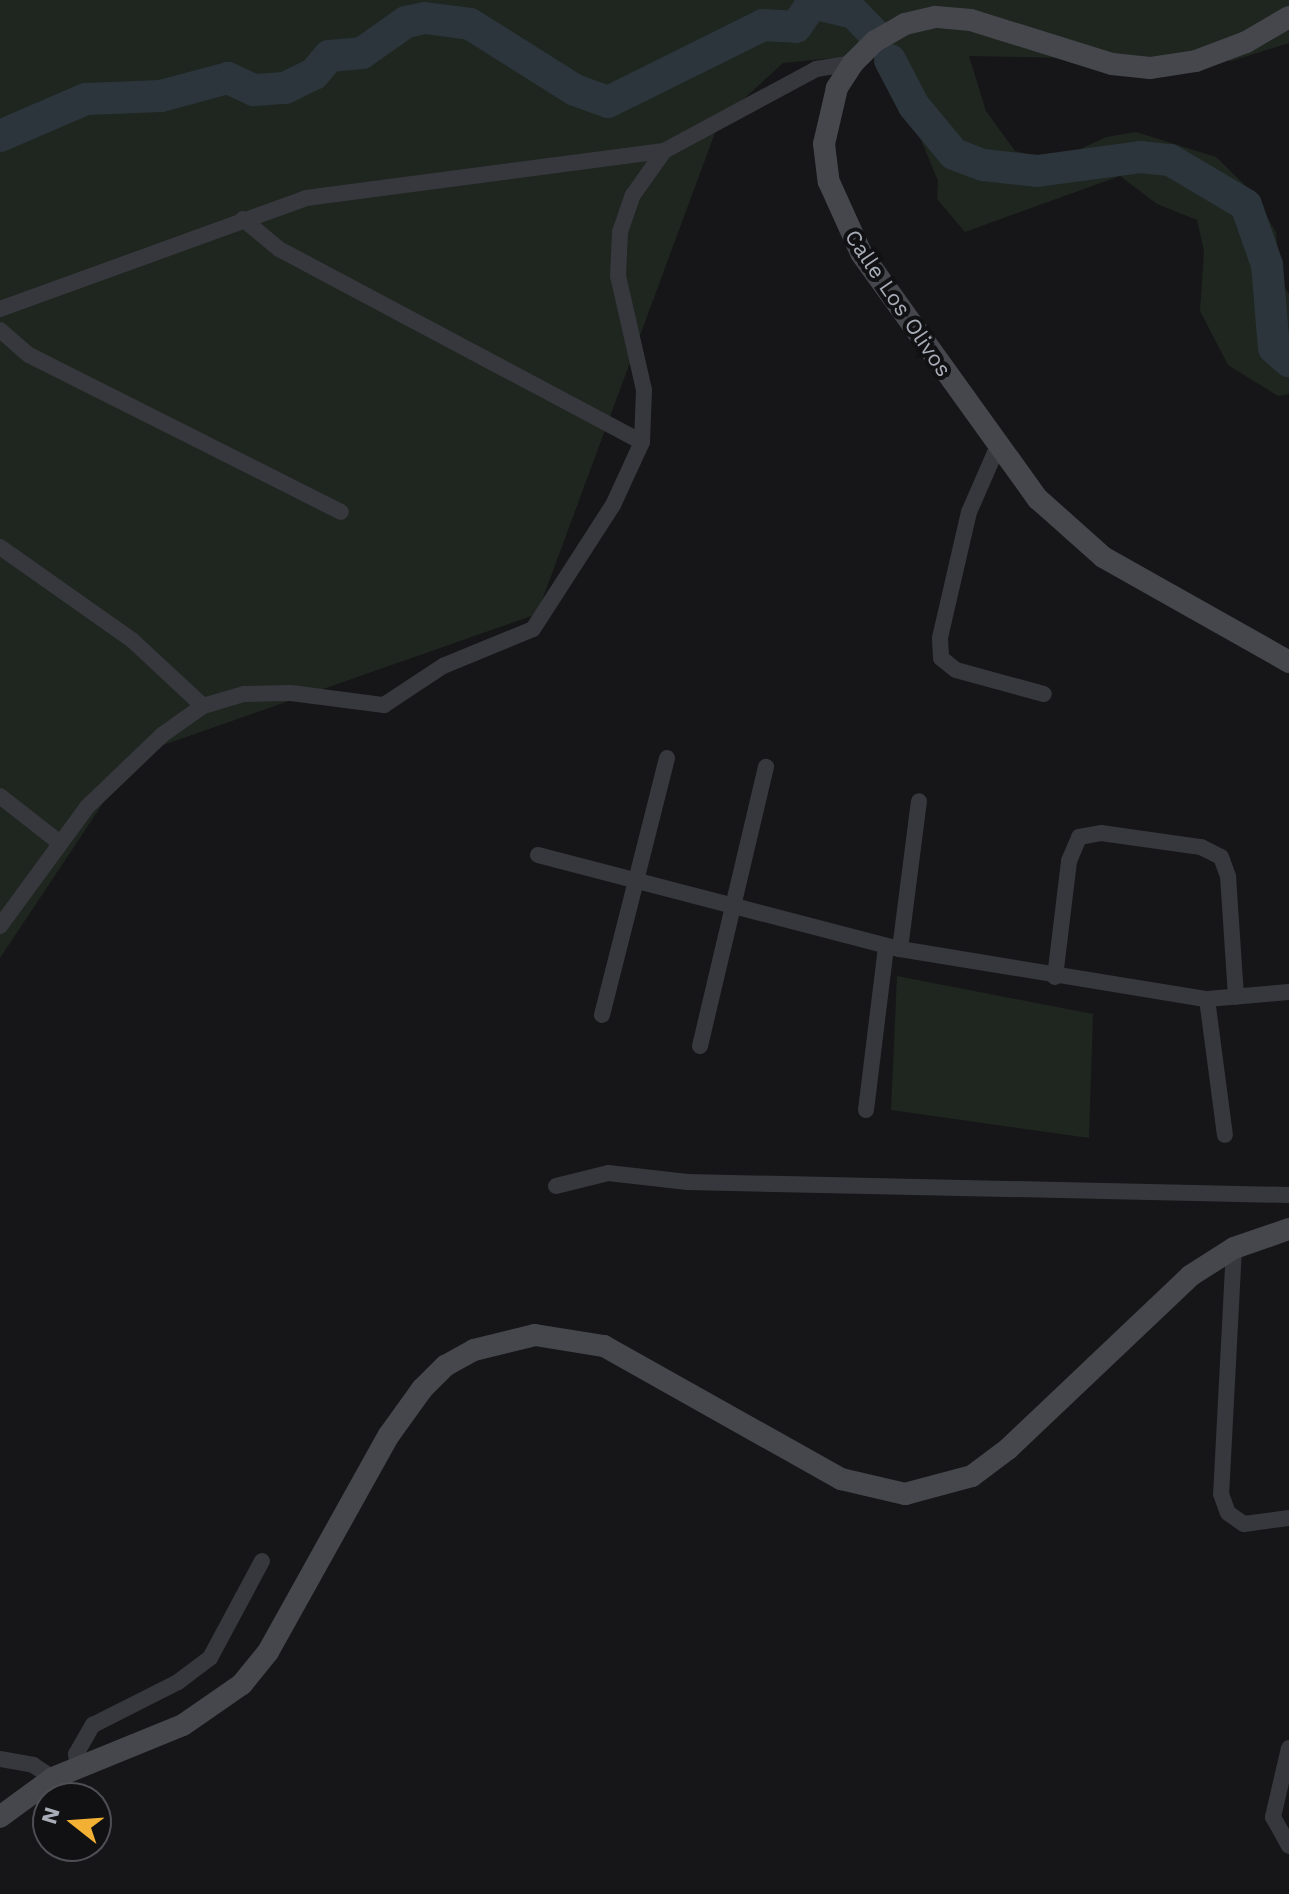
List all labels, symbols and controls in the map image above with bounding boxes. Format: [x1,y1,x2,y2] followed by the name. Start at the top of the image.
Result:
[839,224,957,382] street label: Calle Los Olivos
[32,1782,112,1862] north arrow
[36,1804,65,1827] text: N

